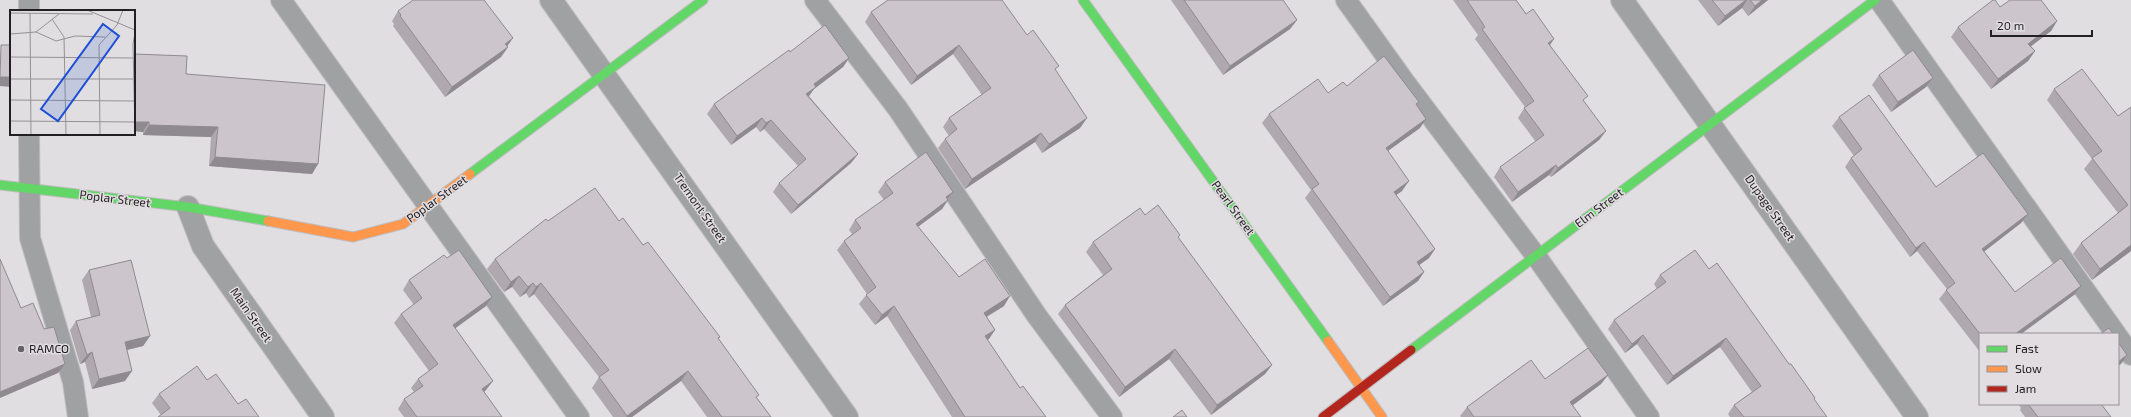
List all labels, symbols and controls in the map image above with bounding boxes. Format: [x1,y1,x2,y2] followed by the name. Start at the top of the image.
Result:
[10,10,135,135] inset map
[1991,12,2092,38] scale bar
[1997,18,2024,32] text: 20 m
[672,170,730,245] street label: Tremont Street
[403,171,470,225] street label: Poplar Street
[1743,172,1799,244] street label: Dupage Street
[1209,177,1259,238] street label: Pearl Street
[1571,184,1626,230] street label: Elm Street
[79,187,152,209] street label: Poplar Street
[228,285,276,345] street label: Main Street
[1979,333,2119,405] legend
[29,341,69,355] place label: RAMCO
[2015,341,2039,355] text: Fast
[16,344,26,354] marker: RAMCO
[2015,361,2042,375] text: Slow
[2015,381,2036,395] text: Jam

